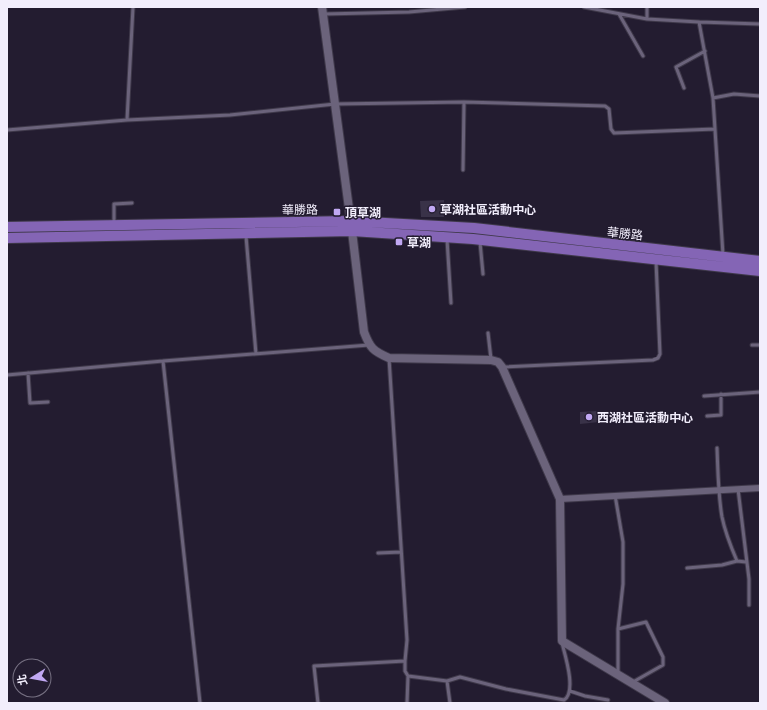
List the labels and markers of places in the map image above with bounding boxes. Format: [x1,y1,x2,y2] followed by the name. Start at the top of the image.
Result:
[440,200,536,218] place label: 草湖社區活動中心
[345,203,381,221] place label: 頂草湖
[427,204,437,214] marker: 草湖社區活動中心
[332,207,342,217] marker: 頂草湖
[407,233,431,251] place label: 草湖
[394,237,404,247] marker: 草湖
[597,408,693,426] place label: 西湖社區活動中心
[584,412,594,422] marker: 西湖社區活動中心

